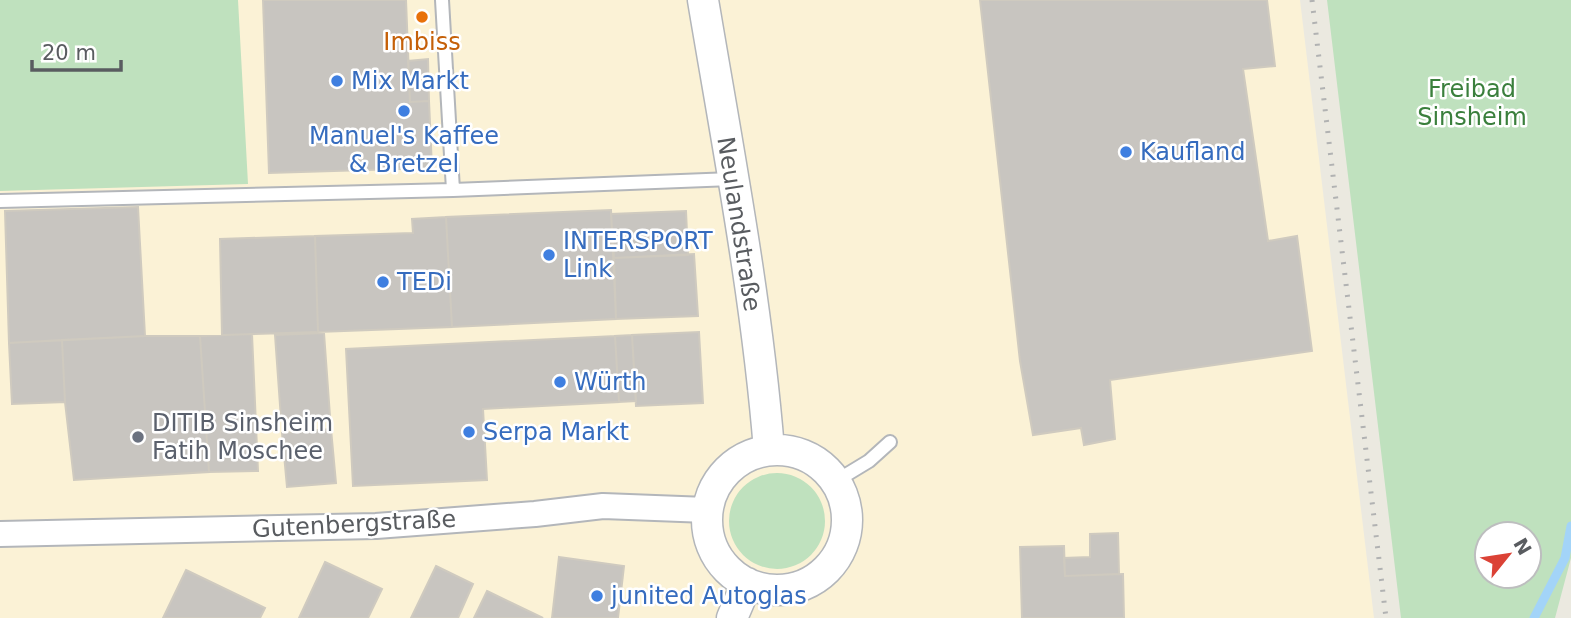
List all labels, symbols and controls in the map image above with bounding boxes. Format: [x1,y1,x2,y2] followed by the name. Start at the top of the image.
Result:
[414,9,430,25] marker: Imbiss
[32,28,121,72] scale bar
[383,28,461,56] place label: Imbiss
[42,41,96,65] text: 20 m
[351,67,469,95] place label: Mix Markt
[329,73,345,89] marker: Mix Markt
[1417,75,1527,131] park label: Freibad Sinsheim
[396,103,412,119] marker: Manuel's Kaffee & Bretzel
[309,122,499,178] place label: Manuel's Kaffee & Bretzel
[711,135,767,313] street label: Neulandstraße
[1140,138,1246,166] place label: Kaufland
[1118,144,1134,160] marker: Kaufland
[563,227,713,283] place label: INTERSPORT Link
[541,247,557,263] marker: INTERSPORT Link
[396,268,452,296] place label: TEDi
[375,274,391,290] marker: TEDi
[574,368,647,396] place label: Würth
[552,374,568,390] marker: Würth
[152,409,333,465] place label: DITIB Sinsheim Fatih Moschee
[483,418,629,446] place label: Serpa Markt
[461,424,477,440] marker: Serpa Markt
[130,429,146,445] marker: DITIB Sinsheim Fatih Moschee
[251,505,457,543] street label: Gutenbergstraße
[1473,520,1543,590] north arrow
[1509,534,1536,559] text: N
[610,582,807,610] place label: junited Autoglas
[589,588,605,604] marker: junited Autoglas

